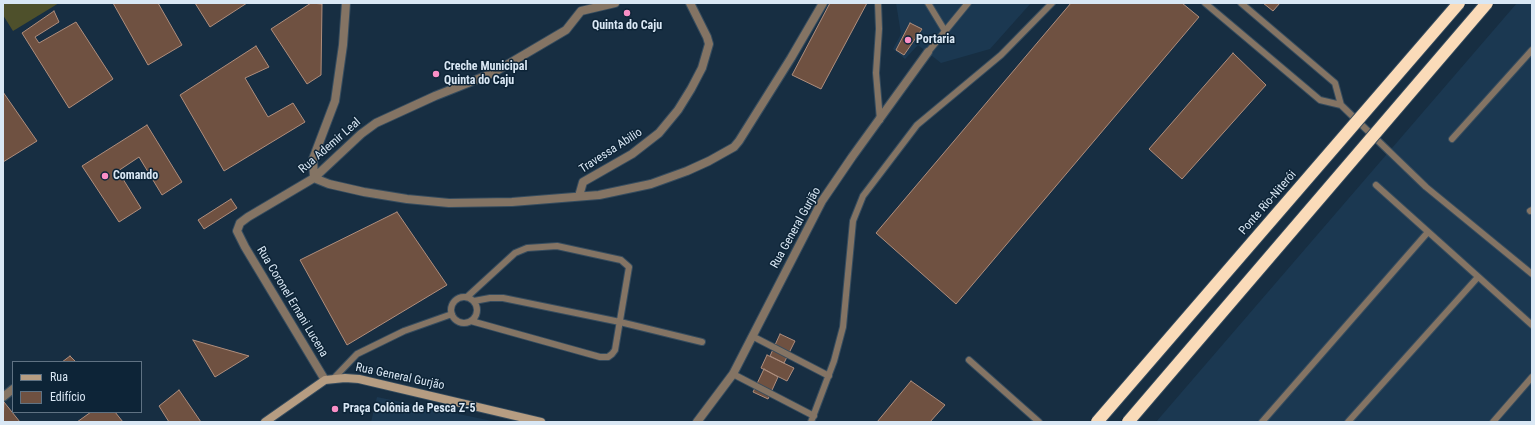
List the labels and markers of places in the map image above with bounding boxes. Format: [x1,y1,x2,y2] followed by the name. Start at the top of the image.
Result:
[622,8,632,18] marker: Quinta do Caju
[592,19,662,33] place label: Quinta do Caju
[916,33,955,47] place label: Portaria
[903,35,913,45] marker: Portaria
[444,60,527,88] place label: Creche Municipal Quinta do Caju
[431,69,441,79] marker: Creche Municipal Quinta do Caju
[113,169,158,183] place label: Comando
[100,171,110,181] marker: Comando
[343,402,475,416] place label: Praça Colônia de Pesca Z-5
[330,404,340,414] marker: Praça Colônia de Pesca Z-5

